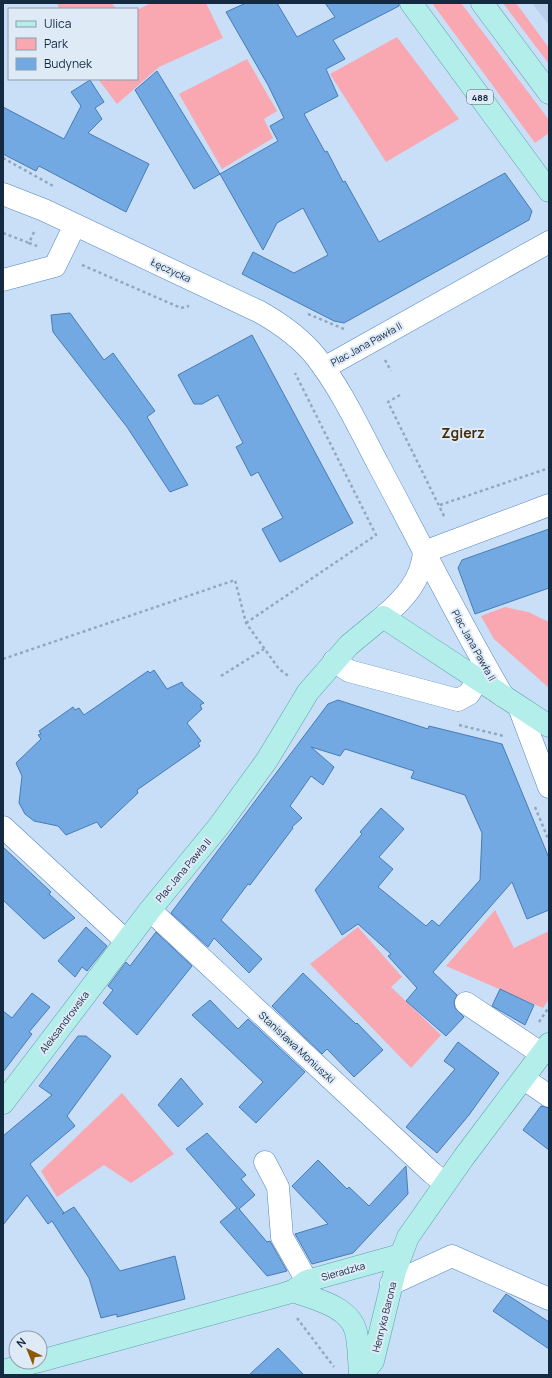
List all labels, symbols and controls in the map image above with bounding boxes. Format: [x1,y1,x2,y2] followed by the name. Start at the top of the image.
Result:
[8,8,138,80] legend
[44,15,71,32] text: Ulica
[44,35,69,52] text: Park
[44,55,93,72] text: Budynek
[467,90,493,104] road number: 488
[149,255,193,285] street label: Łęczycka
[328,319,404,369] street label: Plac Jana Pawła II
[441,423,485,442] district label: Zgierz
[449,607,499,683] street label: Plac Jana Pawła II
[152,835,214,905] street label: Plac Jana Pawła II
[36,988,92,1056] street label: Aleksandrowska
[256,1008,338,1086] street label: Stanisława Moniuszki
[319,1258,367,1284] street label: Sieradzka
[368,1280,400,1354] street label: Henryka Barona
[8,1330,48,1370] north arrow
[13,1334,29,1351] text: N

